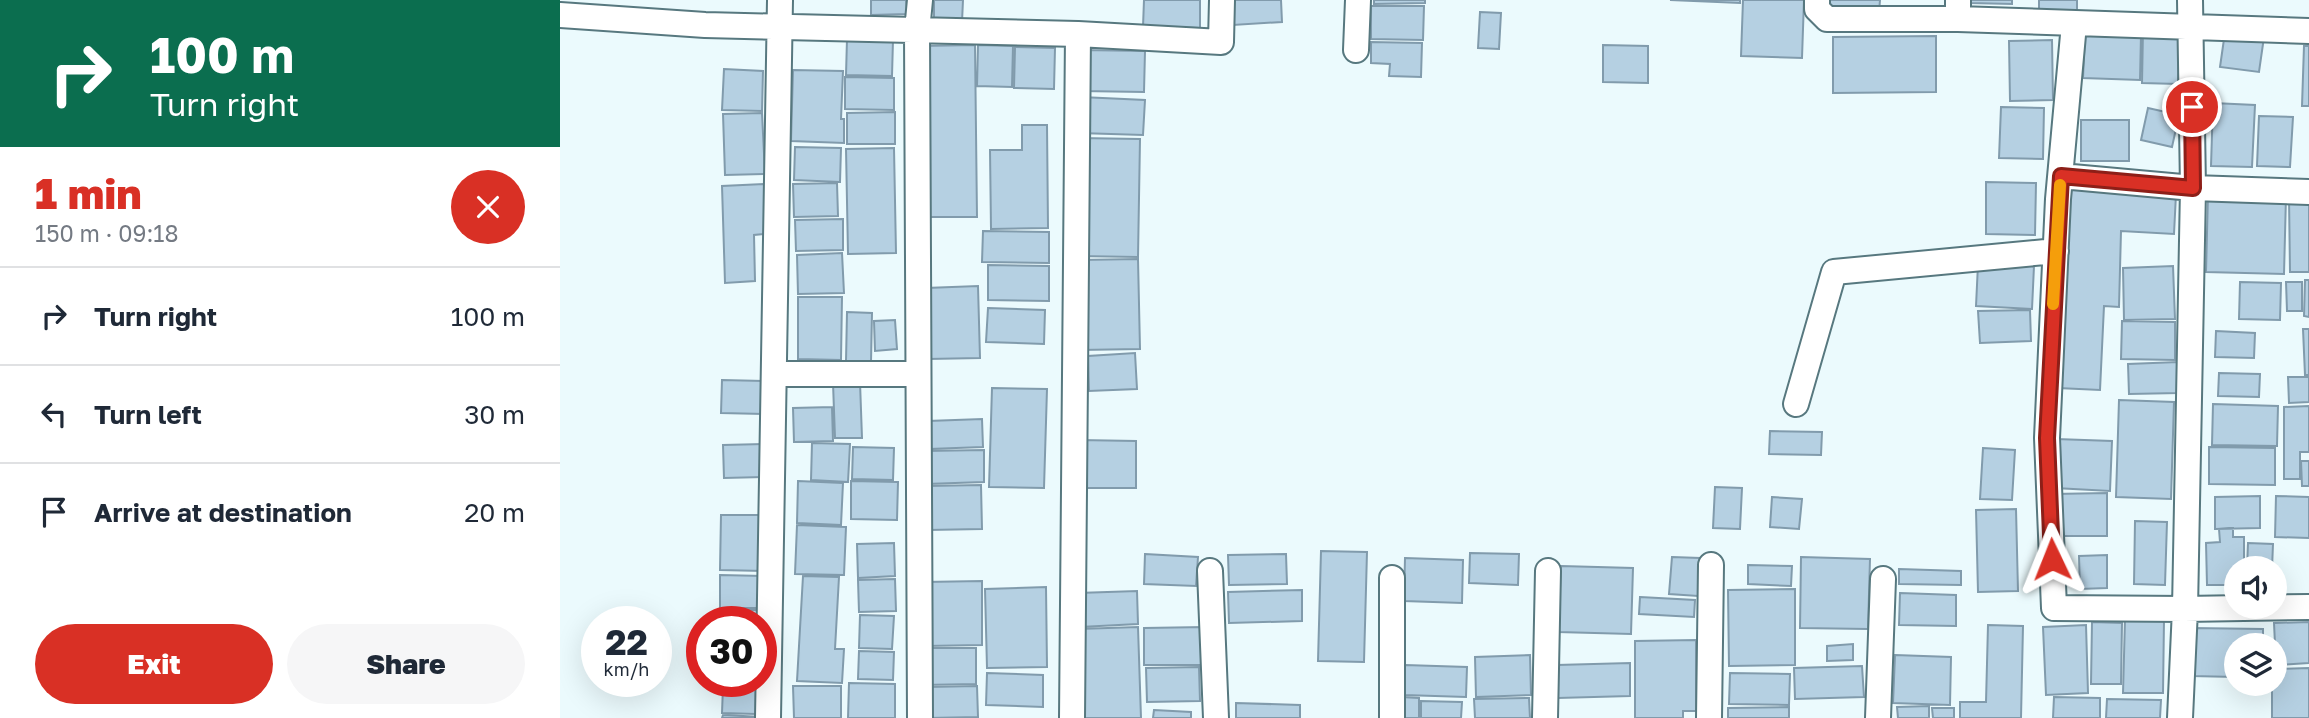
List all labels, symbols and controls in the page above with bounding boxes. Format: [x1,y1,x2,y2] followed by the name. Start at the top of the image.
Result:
[150,25,294,84] text: 100 m
[35,28,126,119] icon: right
[2162,77,2222,137] pin
[150,85,299,123] text: Turn right
[2173,88,2211,126] icon: arrive
[35,168,142,218] text: 1 min
[451,170,525,244] button: close
[35,219,179,247] text: 150 m · 09:18
[35,297,73,335] icon: right
[94,301,217,332] text: Turn right
[451,301,525,332] text: 100 m
[35,395,73,433] icon: left
[94,399,202,430] text: Turn left
[464,399,525,430] text: 30 m
[35,493,73,531] icon: arrive
[94,497,352,528] text: Arrive at destination
[464,497,525,528] text: 20 m
[2015,522,2089,596] position arrow
[2224,556,2287,696] map controls
[2224,556,2287,619] button: sound
[686,606,777,697] speed limit sign: 30
[605,621,648,663] text: 22
[35,624,273,704] button: Exit
[287,624,525,704] button: Share
[2224,633,2287,696] button: layers
[604,658,649,680] text: km/h

